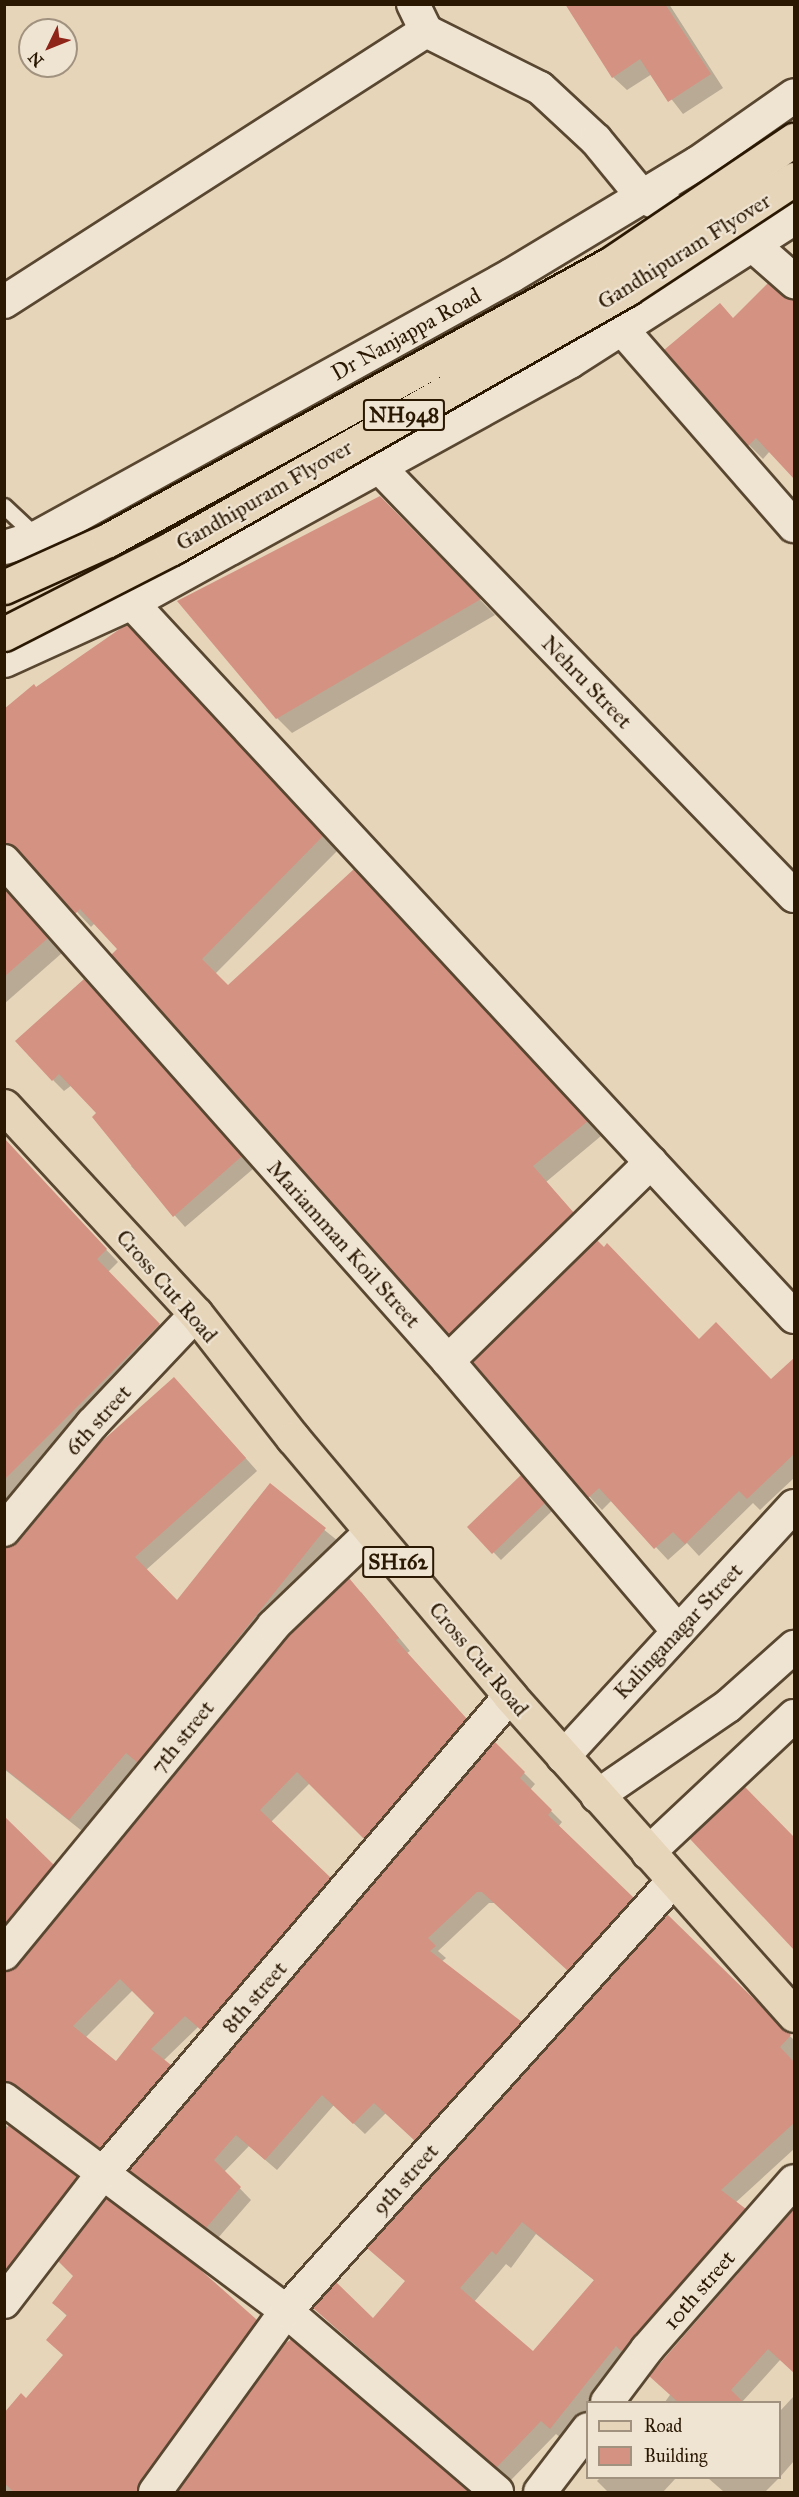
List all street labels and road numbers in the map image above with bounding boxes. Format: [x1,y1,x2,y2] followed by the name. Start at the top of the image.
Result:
[593,187,775,315] street label: Gandhipuram Flyover
[326,282,486,386] street label: Dr Nanjappa Road
[362,397,446,433] road number: NH948
[171,434,357,556] street label: Gandhipuram Flyover
[536,630,638,734] street label: Nehru Street
[262,1155,426,1333] street label: Mariamman Koil Street
[111,1224,223,1348] street label: Cross Cut Road
[59,1379,137,1461] street label: 6th street
[362,1544,434,1580] road number: SH162
[608,1557,748,1705] street label: Kalinganagar Street
[423,1596,535,1722] street label: Cross Cut Road
[145,1695,219,1779] street label: 7th street
[216,1956,292,2038] street label: 8th street
[366,2138,444,2220] street label: 9th street
[657,2245,741,2335] street label: 10th street

